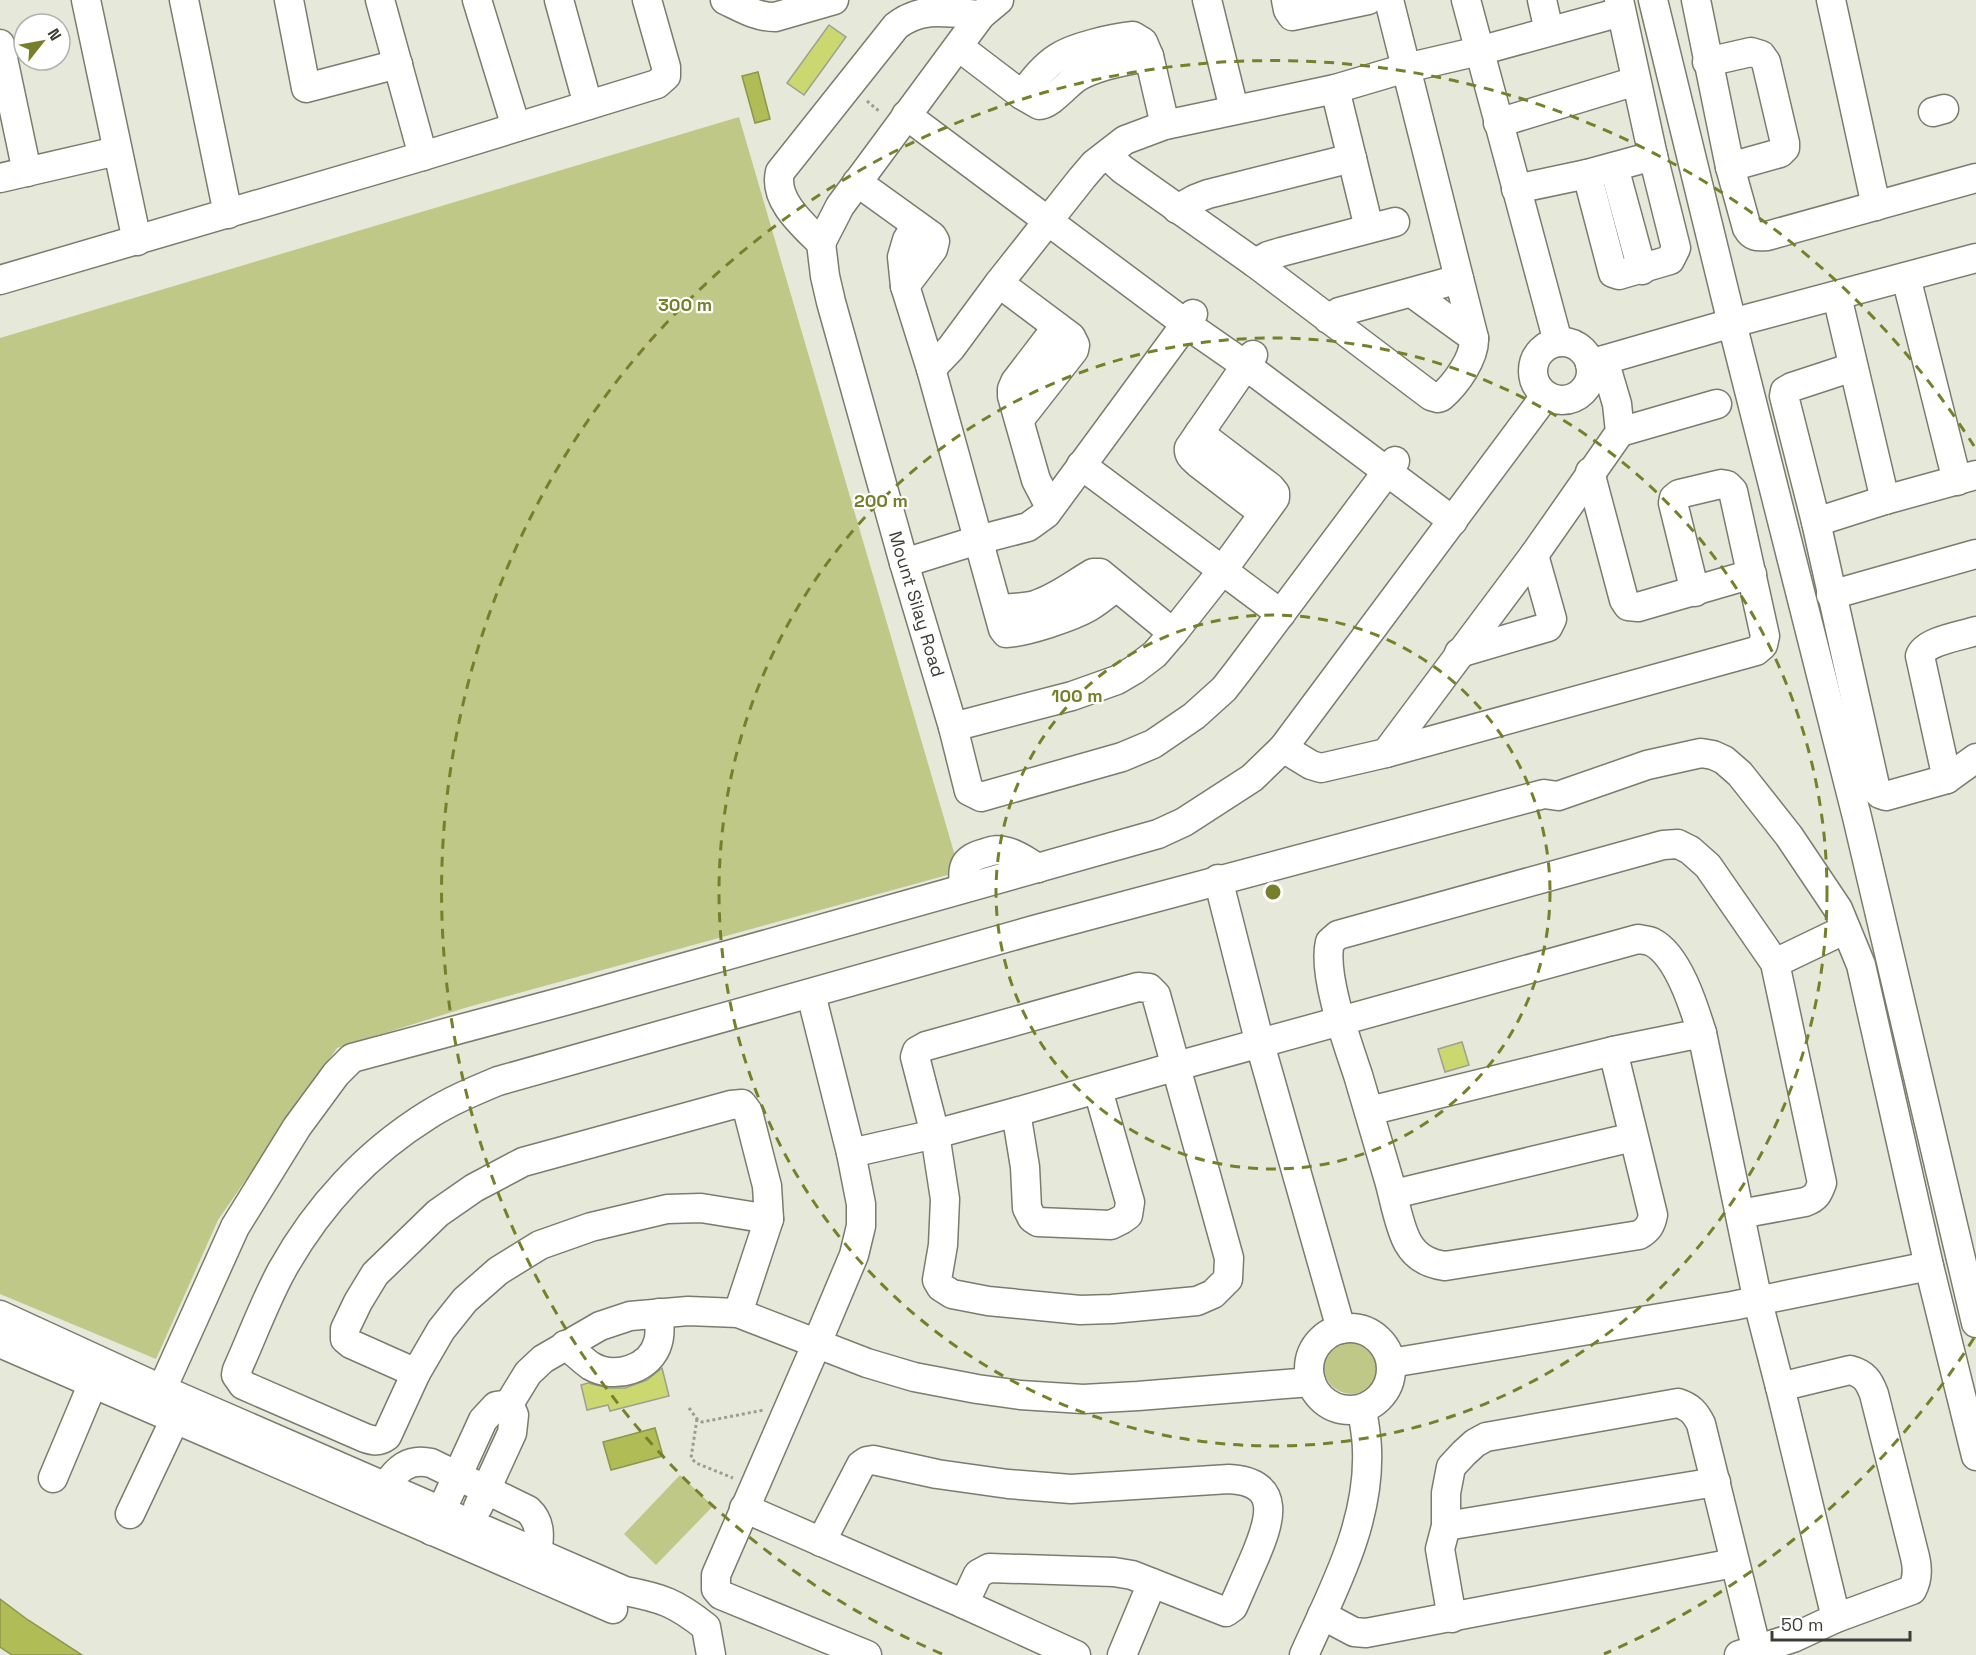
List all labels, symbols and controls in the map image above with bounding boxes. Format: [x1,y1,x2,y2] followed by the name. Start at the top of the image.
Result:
[12,12,72,72] north arrow
[43,25,66,45] text: N
[658,293,712,316] text: 300 m
[854,489,908,512] text: 200 m
[884,528,950,680] street label: Mount Silay Road
[1051,684,1103,707] text: 100 m
[1263,882,1283,902] centre of rings
[1772,1604,1910,1642] scale bar
[1781,1613,1823,1636] text: 50 m

